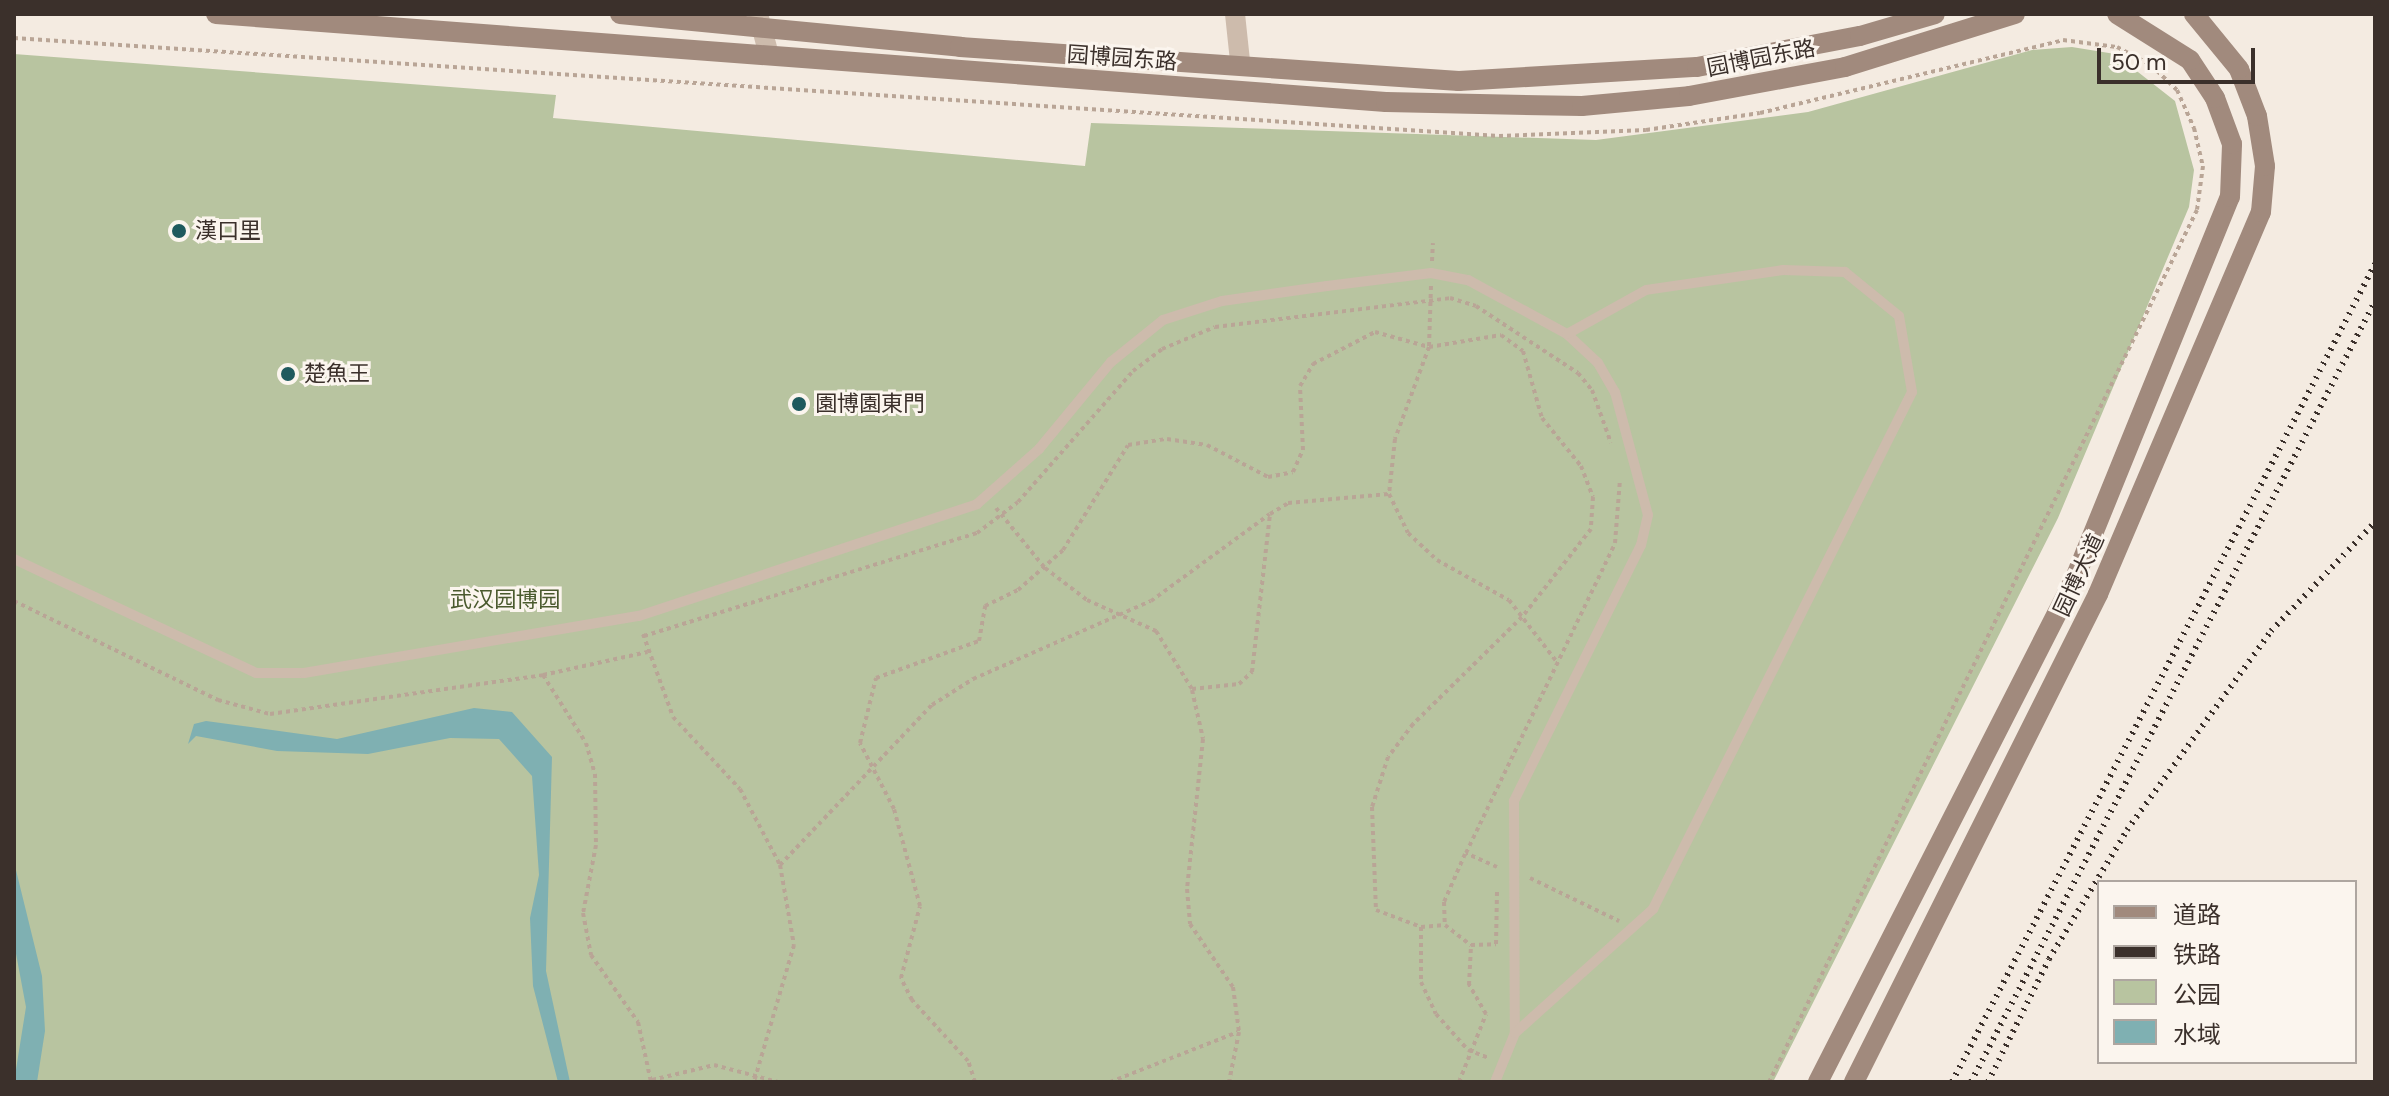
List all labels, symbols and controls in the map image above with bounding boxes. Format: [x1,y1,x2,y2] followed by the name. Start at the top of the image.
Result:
[2101,32,2259,82] scale bar
[1704,35,1818,81] street label: 园博园东路
[1066,41,1178,75] street label: 园博园东路
[2111,47,2167,76] text: 50 m
[195,218,261,244] place label: 漢口里
[170,222,188,240] marker: 漢口里
[304,361,370,387] place label: 楚魚王
[279,365,297,383] marker: 楚魚王
[815,391,925,417] place label: 園博園東門
[790,395,808,413] marker: 園博園東門
[2048,530,2110,620] street label: 园博大道
[450,587,560,613] park label: 武汉园博园
[2097,880,2357,1064] legend
[2173,900,2221,929] text: 道路
[2173,940,2221,969] text: 铁路
[2173,980,2221,1009] text: 公园
[2173,1020,2221,1049] text: 水域

